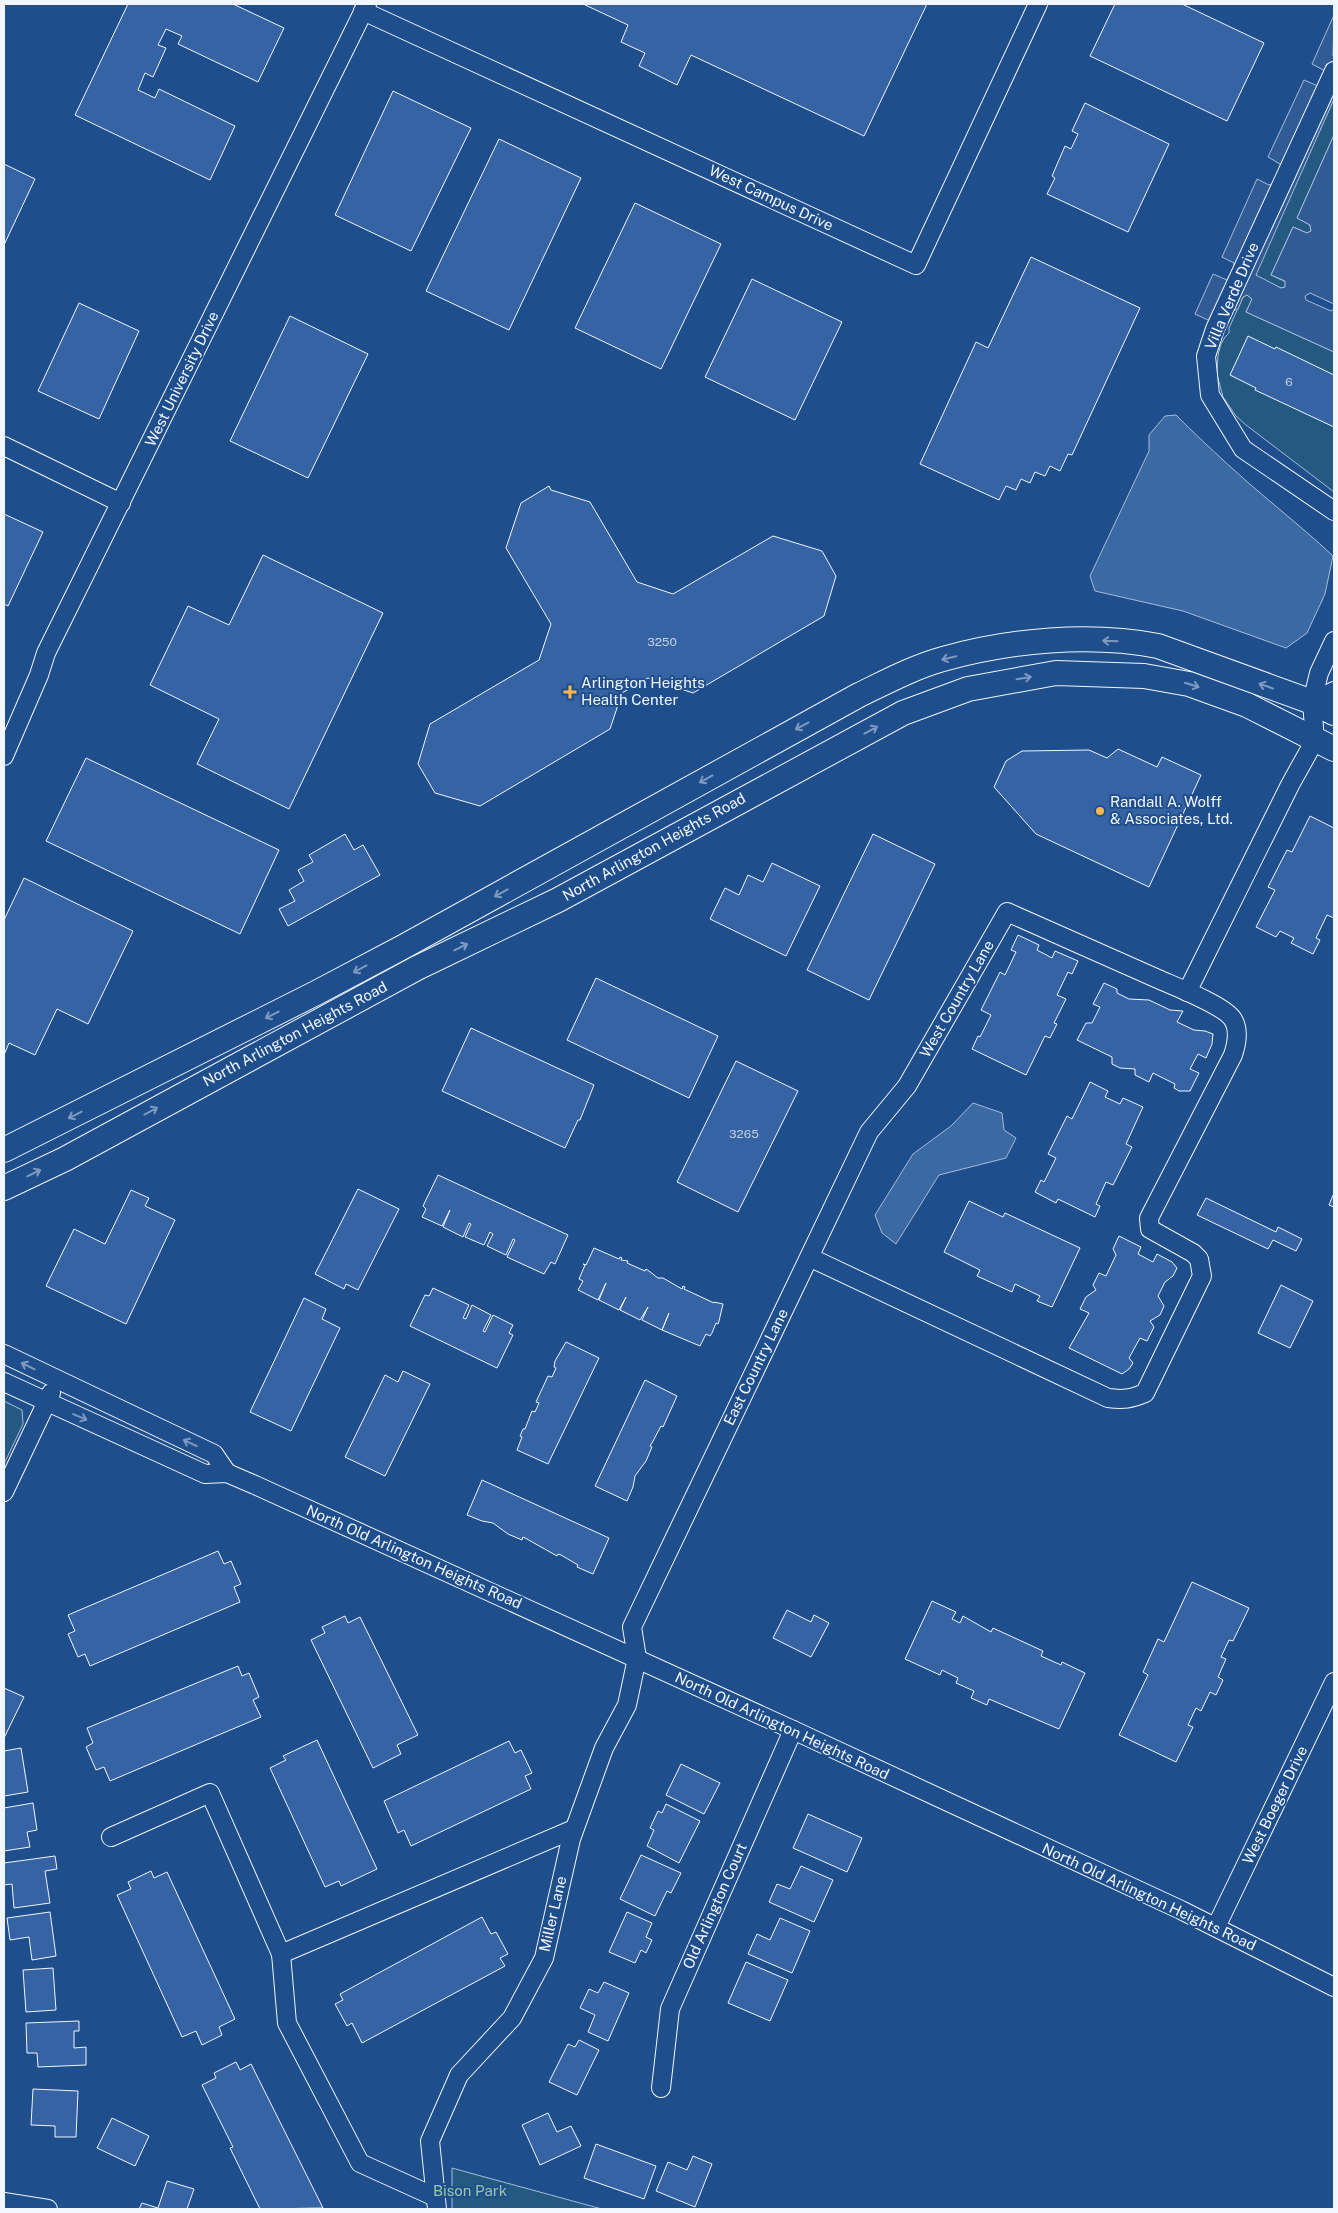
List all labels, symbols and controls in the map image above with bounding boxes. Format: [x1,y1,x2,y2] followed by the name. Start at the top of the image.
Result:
[706,161,836,234] street label: West Campus Drive
[1201,240,1262,352] street label: Villa Verde Drive
[141,308,222,449] street label: West University Drive
[1285,375,1293,389] house number: 6
[647,635,677,649] house number: 3250
[1102,636,1118,646] one-way arrow
[942,654,958,663] one-way arrow
[1016,673,1032,683] one-way arrow
[581,674,705,708] place label: Arlington Heights Health Center
[1183,681,1199,691] one-way arrow
[1259,681,1275,690] one-way arrow
[563,685,577,699] marker: Arlington Heights Health Center
[795,722,810,731] one-way arrow
[864,725,879,735] one-way arrow
[700,774,714,784] one-way arrow
[559,789,748,904] street label: North Arlington Heights Road
[1110,793,1233,827] place label: Randall A. Wolff & Associates, Ltd.
[1094,805,1106,817] marker: Randall A. Wolff & Associates, Ltd.
[493,888,508,898] one-way arrow
[916,937,997,1060] street label: West Country Lane
[453,942,468,952] one-way arrow
[353,964,368,974] one-way arrow
[200,978,390,1090] street label: North Arlington Heights Road
[265,1010,280,1020] one-way arrow
[144,1106,159,1116] one-way arrow
[67,1110,82,1120] one-way arrow
[729,1127,759,1141] house number: 3265
[26,1168,41,1177] one-way arrow
[720,1306,791,1428] street label: East Country Lane
[20,1360,35,1370] one-way arrow
[72,1413,87,1422] one-way arrow
[183,1438,198,1448] one-way arrow
[304,1501,525,1612] street label: North Old Arlington Heights Road
[673,1668,892,1783] street label: North Old Arlington Heights Road
[1239,1743,1310,1866] street label: West Boeger Drive
[1040,1839,1259,1954] street label: North Old Arlington Heights Road
[679,1840,750,1971] street label: Old Arlington Court
[536,1874,570,1954] street label: Miller Lane
[433,2182,507,2199] park label: Bison Park

